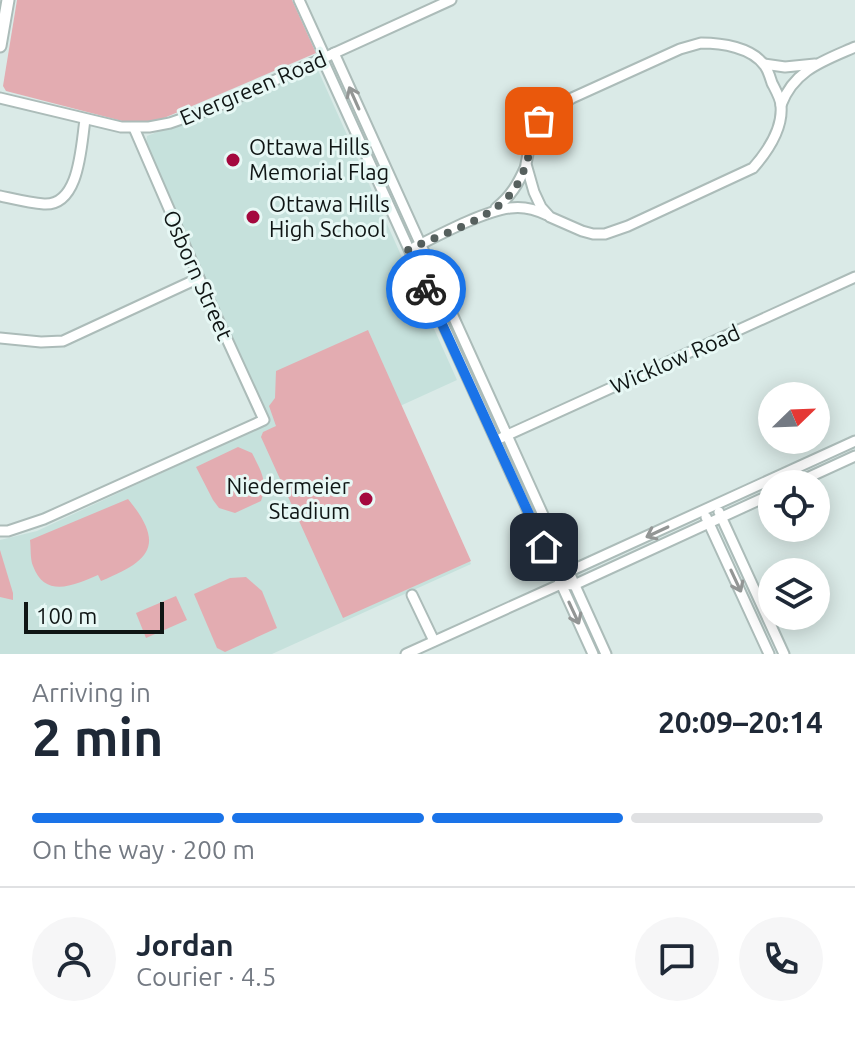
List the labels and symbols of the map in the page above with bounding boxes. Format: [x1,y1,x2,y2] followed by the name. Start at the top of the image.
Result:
[176,45,330,130] street label: Evergreen Road
[346,86,361,111] one-way arrow
[505,87,573,155] pin
[249,134,389,184] place label: Ottawa Hills Memorial Flag
[224,151,242,169] marker: Ottawa Hills Memorial Flag
[269,191,390,241] place label: Ottawa Hills High School
[159,206,238,344] street label: Osborn Street
[244,208,262,226] marker: Ottawa Hills High School
[386,249,466,329] courier
[606,319,743,398] street label: Wicklow Road
[758,382,830,454] north arrow
[226,473,351,523] place label: Niedermeier Stadium
[357,490,375,508] marker: Niedermeier Stadium
[510,513,578,581] pin
[645,525,669,540] one-way arrow
[729,569,744,593] one-way arrow
[24,598,164,634] scale bar
[567,601,582,625] one-way arrow

